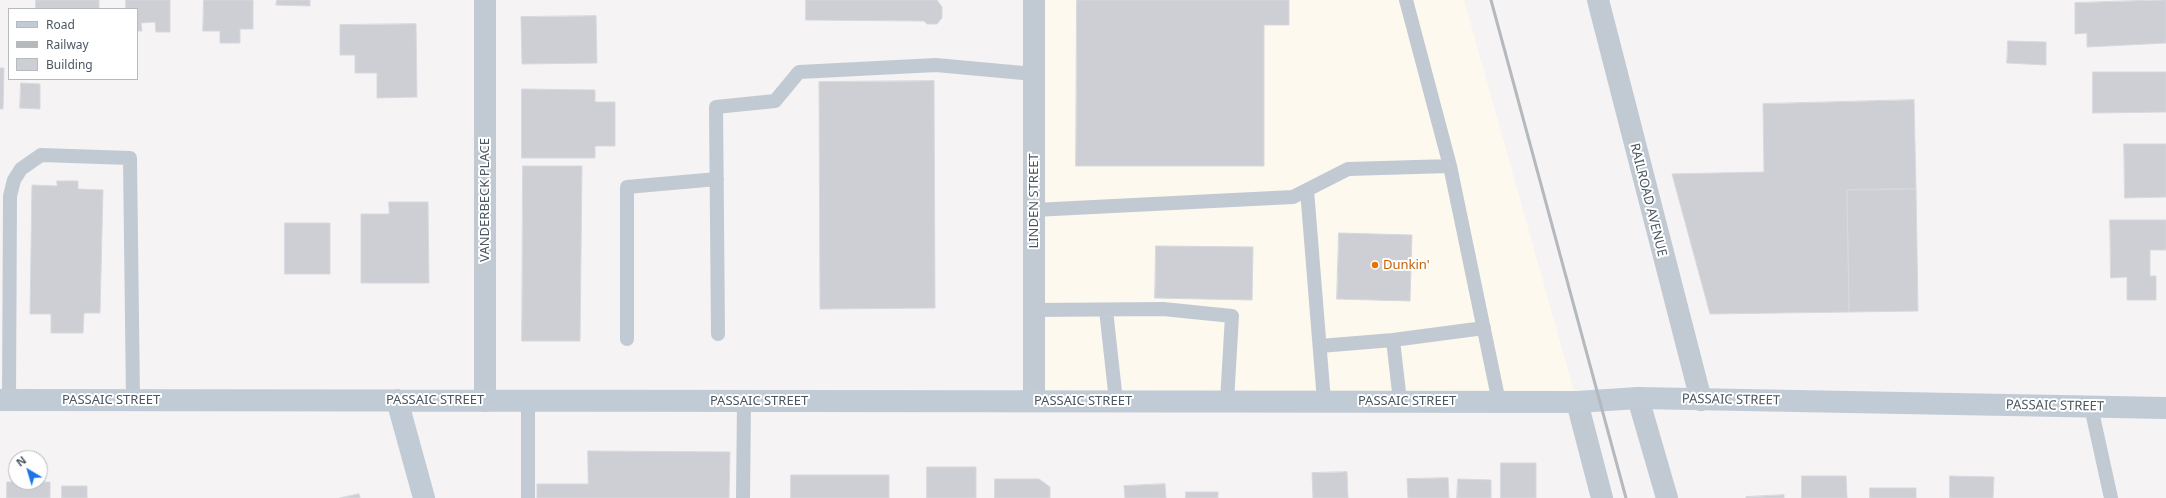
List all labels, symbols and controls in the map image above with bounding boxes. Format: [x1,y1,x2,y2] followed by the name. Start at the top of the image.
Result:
[8,8,138,80] legend
[46,16,75,33] text: Road
[46,36,89,53] text: Railway
[46,56,93,73] text: Building
[477,138,493,262] street label: VANDERBECK PLACE
[1626,142,1670,258] street label: RAILROAD AVENUE
[1026,153,1042,249] street label: LINDEN STREET
[1383,257,1430,273] place label: Dunkin'
[1370,260,1380,270] marker: Dunkin'
[1682,391,1780,409] street label: PASSAIC STREET
[62,392,160,408] street label: PASSAIC STREET
[386,392,484,408] street label: PASSAIC STREET
[710,393,808,409] street label: PASSAIC STREET
[1034,393,1132,409] street label: PASSAIC STREET
[1358,393,1456,409] street label: PASSAIC STREET
[2006,397,2104,415] street label: PASSAIC STREET
[8,450,48,490] north arrow
[13,452,29,470] text: N

